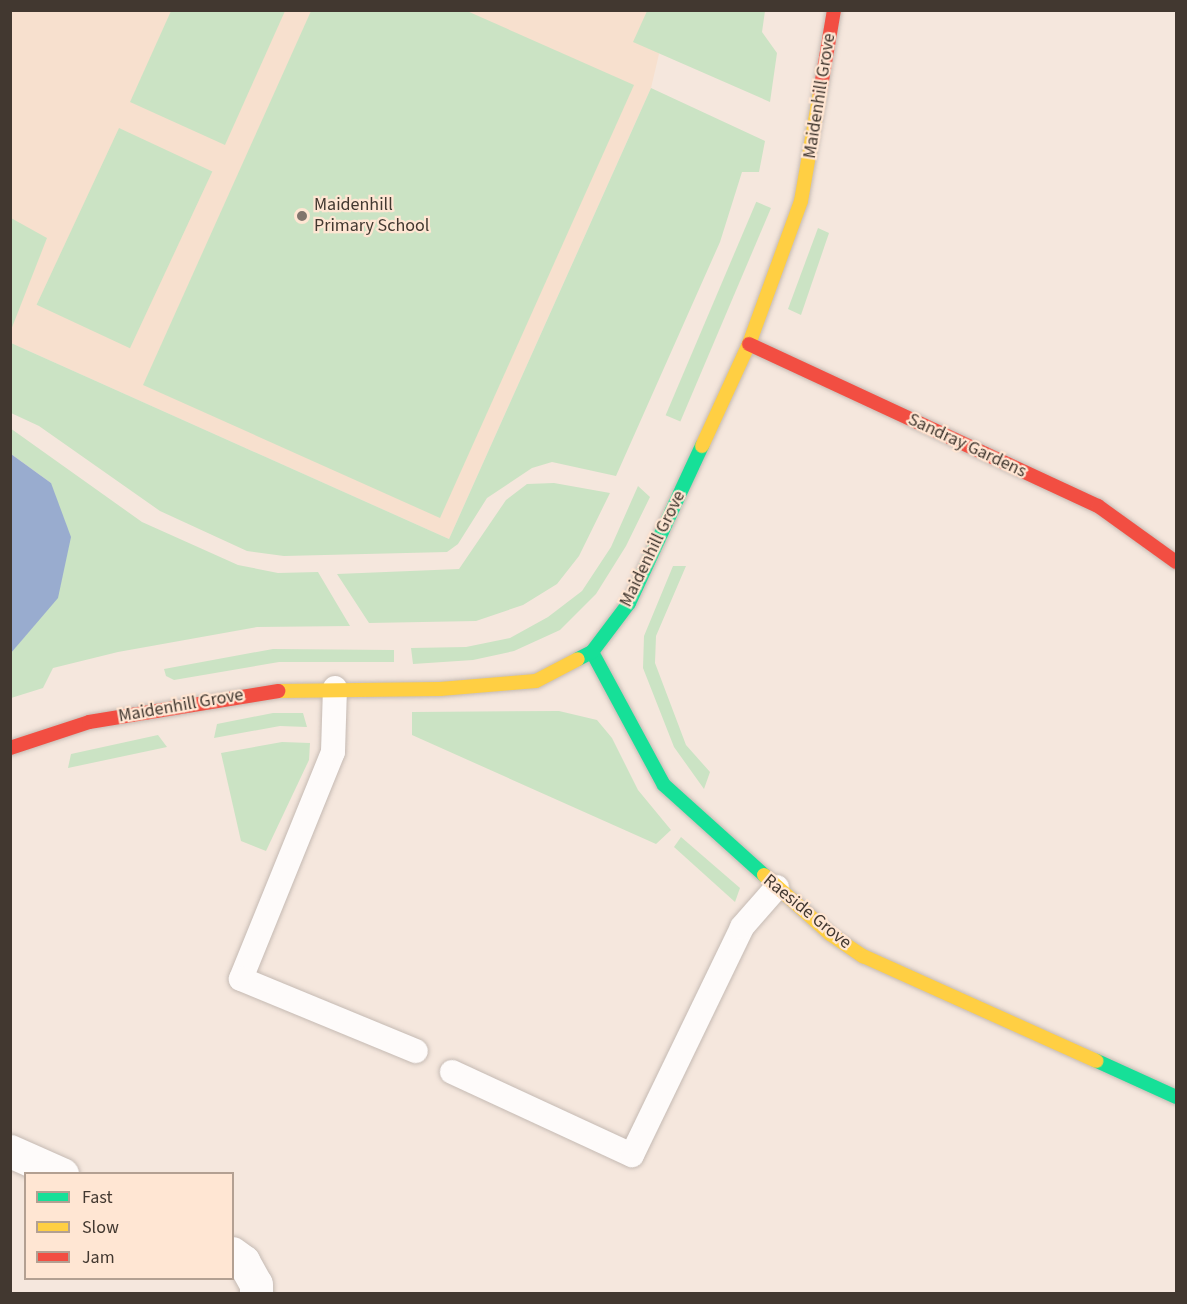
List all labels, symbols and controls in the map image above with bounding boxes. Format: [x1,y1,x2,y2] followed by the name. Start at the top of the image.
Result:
[799,32,841,160] street label: Maidenhill Grove
[314,195,429,238] place label: Maidenhill Primary School
[295,209,309,223] marker: Maidenhill Primary School
[904,409,1030,483] street label: Sandray Gardens
[616,487,690,611] street label: Maidenhill Grove
[117,684,245,728] street label: Maidenhill Grove
[759,870,855,954] street label: Raeside Grove
[24,1172,234,1280] legend
[82,1185,113,1210] text: Fast
[82,1215,119,1240] text: Slow
[82,1245,115,1270] text: Jam

